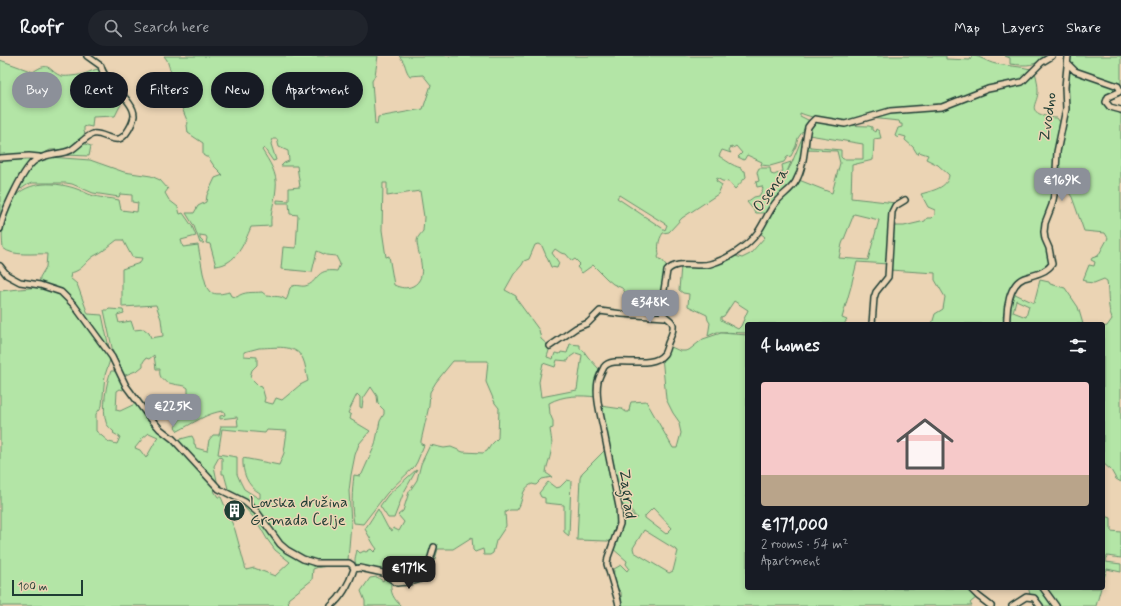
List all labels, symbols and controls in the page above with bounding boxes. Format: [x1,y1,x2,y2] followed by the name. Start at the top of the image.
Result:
[88,10,368,46] search box
[20,15,64,40] text: Roofr
[102,17,124,39] icon: search
[134,18,209,38] text: Search here
[954,19,980,37] text: Map
[1002,19,1044,37] text: Layers
[1066,19,1101,37] text: Share
[12,72,62,108] chip: Buy
[70,72,128,108] chip: Rent
[136,72,203,108] chip: Filters
[211,72,264,108] chip: New
[272,72,363,108] chip: Apartment
[1034,91,1062,143] street label: Zvodno
[748,163,794,216] street label: Osenca
[1034,168,1090,202] pin: €169K
[1043,172,1081,189] text: €169K
[622,290,678,324] pin: €348K
[631,294,669,311] text: €348K
[761,335,820,357] text: 4 homes
[1067,335,1089,357] icon: filters
[145,394,201,428] pin: €225K
[154,398,192,415] text: €225K
[889,408,961,480] icon: home
[613,468,640,520] street label: Zagrad
[250,492,348,531] place label: Lovska družina Grmada Celje
[221,498,247,524] building icon: Lovska družina Grmada Celje
[761,514,828,536] text: €171,000
[761,536,848,553] text: 2 rooms · 54 m²
[761,553,820,570] text: Apartment
[381,556,437,590] pin: €171K
[391,560,427,577] text: €171K
[12,578,83,597] scale bar
[18,580,48,594] text: 100 m

